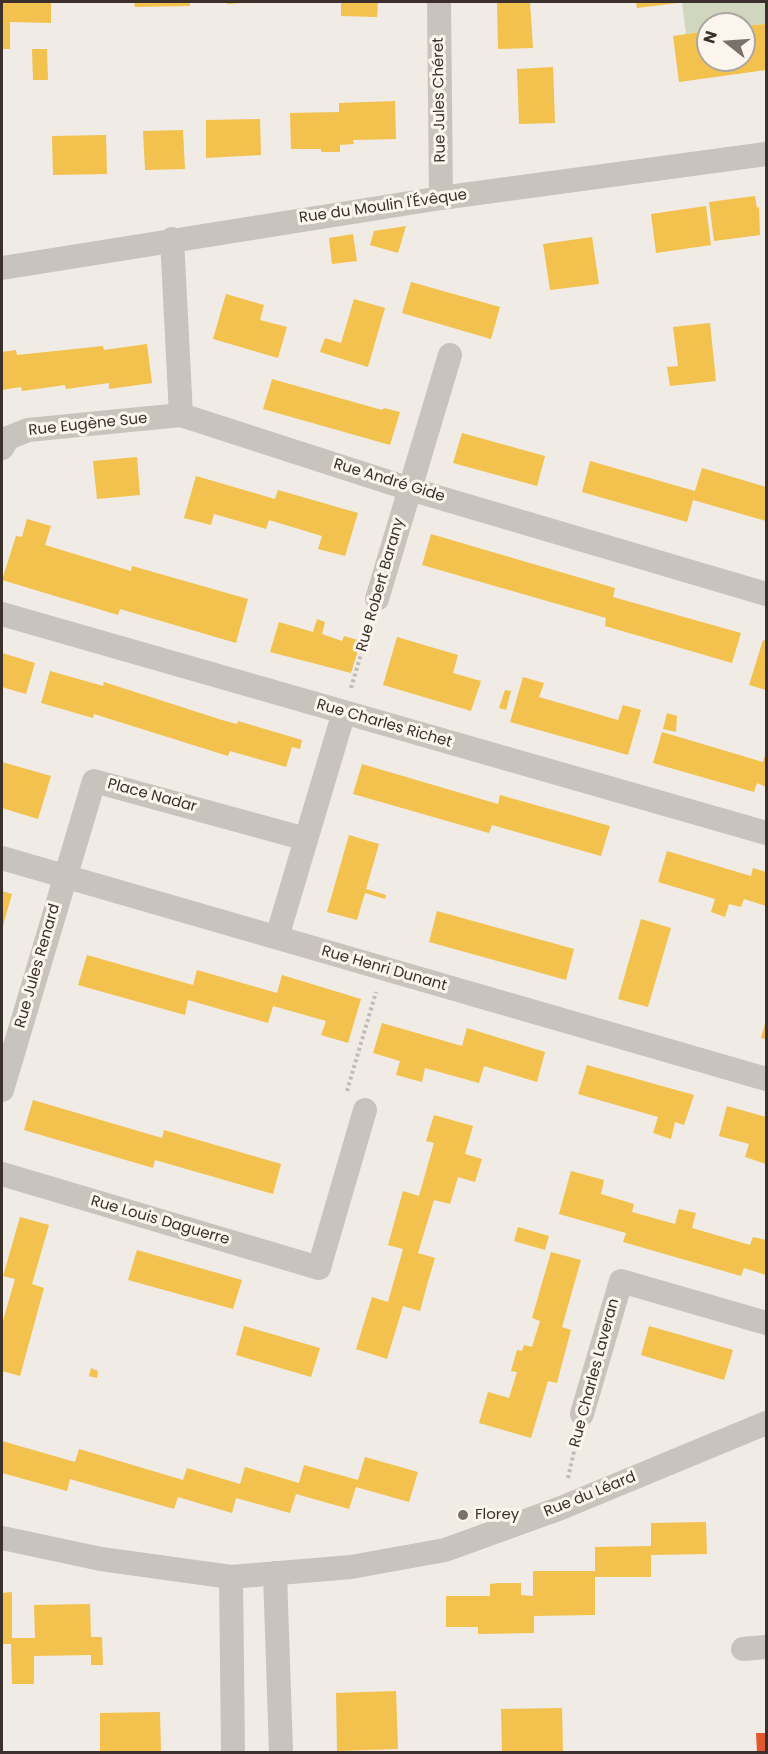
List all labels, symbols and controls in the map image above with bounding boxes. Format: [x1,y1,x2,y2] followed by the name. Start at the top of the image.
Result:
[696,12,756,72] north arrow
[697,28,723,46] text: N
[430,37,450,163] street label: Rue Jules Chéret
[298,186,468,228] street label: Rue du Moulin l'Évêque
[28,410,148,440] street label: Rue Eugène Sue
[331,455,447,507] street label: Rue André Gide
[353,516,409,654] street label: Rue Robert Barany
[314,696,454,752] street label: Rue Charles Richet
[105,775,199,817] street label: Place Nadar
[12,902,64,1030] street label: Rue Jules Renard
[319,942,449,996] street label: Rue Henri Dunant
[89,1193,231,1249] street label: Rue Louis Daguerre
[566,1297,624,1449] street label: Rue Charles Laveran
[541,1468,639,1522] street label: Rue du Léard
[475,1506,519,1524] place label: Florey
[456,1508,470,1522] marker: Florey

